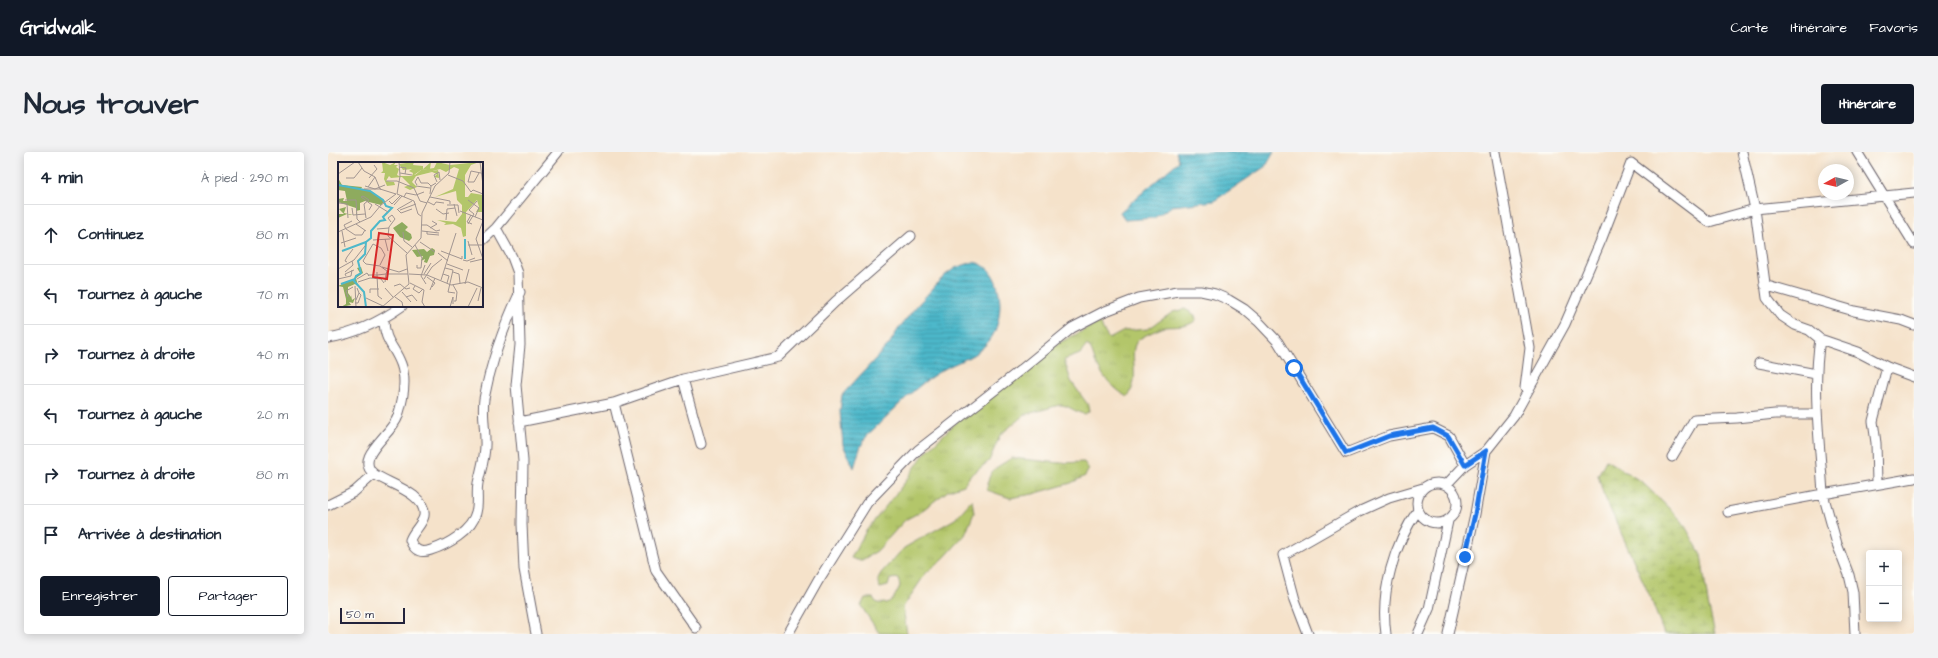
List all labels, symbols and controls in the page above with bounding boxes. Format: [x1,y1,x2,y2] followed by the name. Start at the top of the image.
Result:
[20,15,96,42] text: Gridwalk
[1730,18,1768,38] text: Carte
[1790,18,1847,38] text: Itinéraire
[1869,18,1918,38] text: Favoris
[1821,84,1914,124] button: Itinéraire
[24,85,199,124] text: Nous trouver
[338,162,483,307] inset map
[1818,164,1854,200] north arrow
[40,166,83,190] text: 4 min
[201,169,288,187] text: À pied · 290 m
[40,224,62,246] icon: ahead
[78,224,144,245] text: Continuez
[256,226,288,244] text: 80 m
[40,284,62,306] icon: left
[78,284,202,305] text: Tournez à gauche
[256,286,288,304] text: 70 m
[40,344,62,366] icon: right
[78,344,195,365] text: Tournez à droite
[256,346,288,364] text: 40 m
[1285,359,1303,377] route start
[40,404,62,426] icon: left
[78,404,202,425] text: Tournez à gauche
[257,406,288,424] text: 20 m
[40,464,62,486] icon: right
[78,464,195,485] text: Tournez à droite
[256,466,288,484] text: 80 m
[40,524,62,546] icon: arrive
[78,524,221,545] text: Arrivée à destination
[1456,548,1474,566] route end
[1866,550,1902,622] map controls
[1866,550,1902,586] button: +
[40,576,160,616] button: Enregistrer
[168,576,288,616] button: Partager
[1866,586,1902,622] button: −
[340,606,405,625] scale bar
[346,607,374,622] text: 50 m

